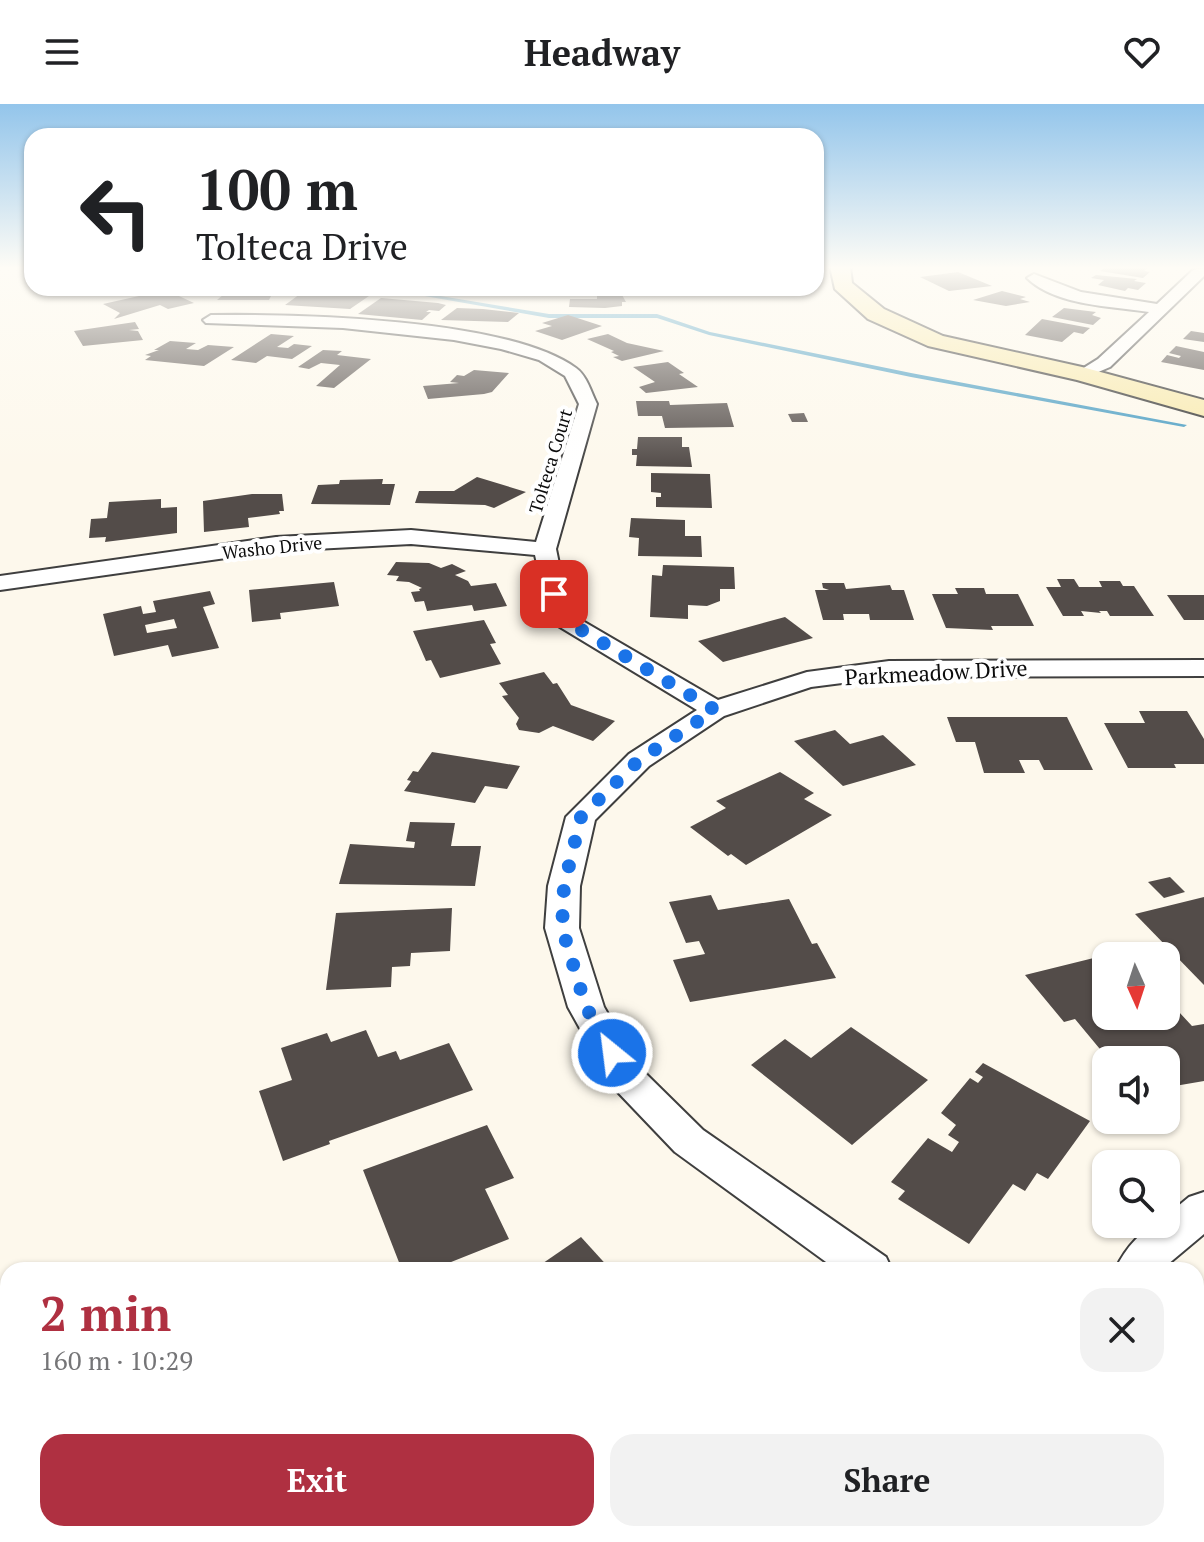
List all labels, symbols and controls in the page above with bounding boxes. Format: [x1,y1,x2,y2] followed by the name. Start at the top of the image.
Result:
[524,29,680,76] text: Headway
[40,30,84,74] icon: menu
[1120,30,1164,74] icon: heart
[196,152,358,226] text: 100 m
[64,160,168,264] icon: left
[196,223,408,270] text: Tolteca Drive
[523,406,577,516] street label: Tolteca Court
[221,530,323,564] street label: Washo Drive
[520,560,588,628] pin
[532,572,576,616] icon: arrive
[844,653,1028,691] street label: Parkmeadow Drive
[1092,942,1180,1030] north arrow
[1092,942,1180,1238] map controls
[570,1011,654,1095] position arrow
[1092,1046,1180,1134] button: sound
[1092,1150,1180,1238] button: search
[40,1281,171,1345] text: 2 min
[1080,1288,1164,1372] button: close
[40,1343,193,1377] text: 160 m · 10:29
[40,1434,594,1526] button: Exit
[610,1434,1164,1526] button: Share

